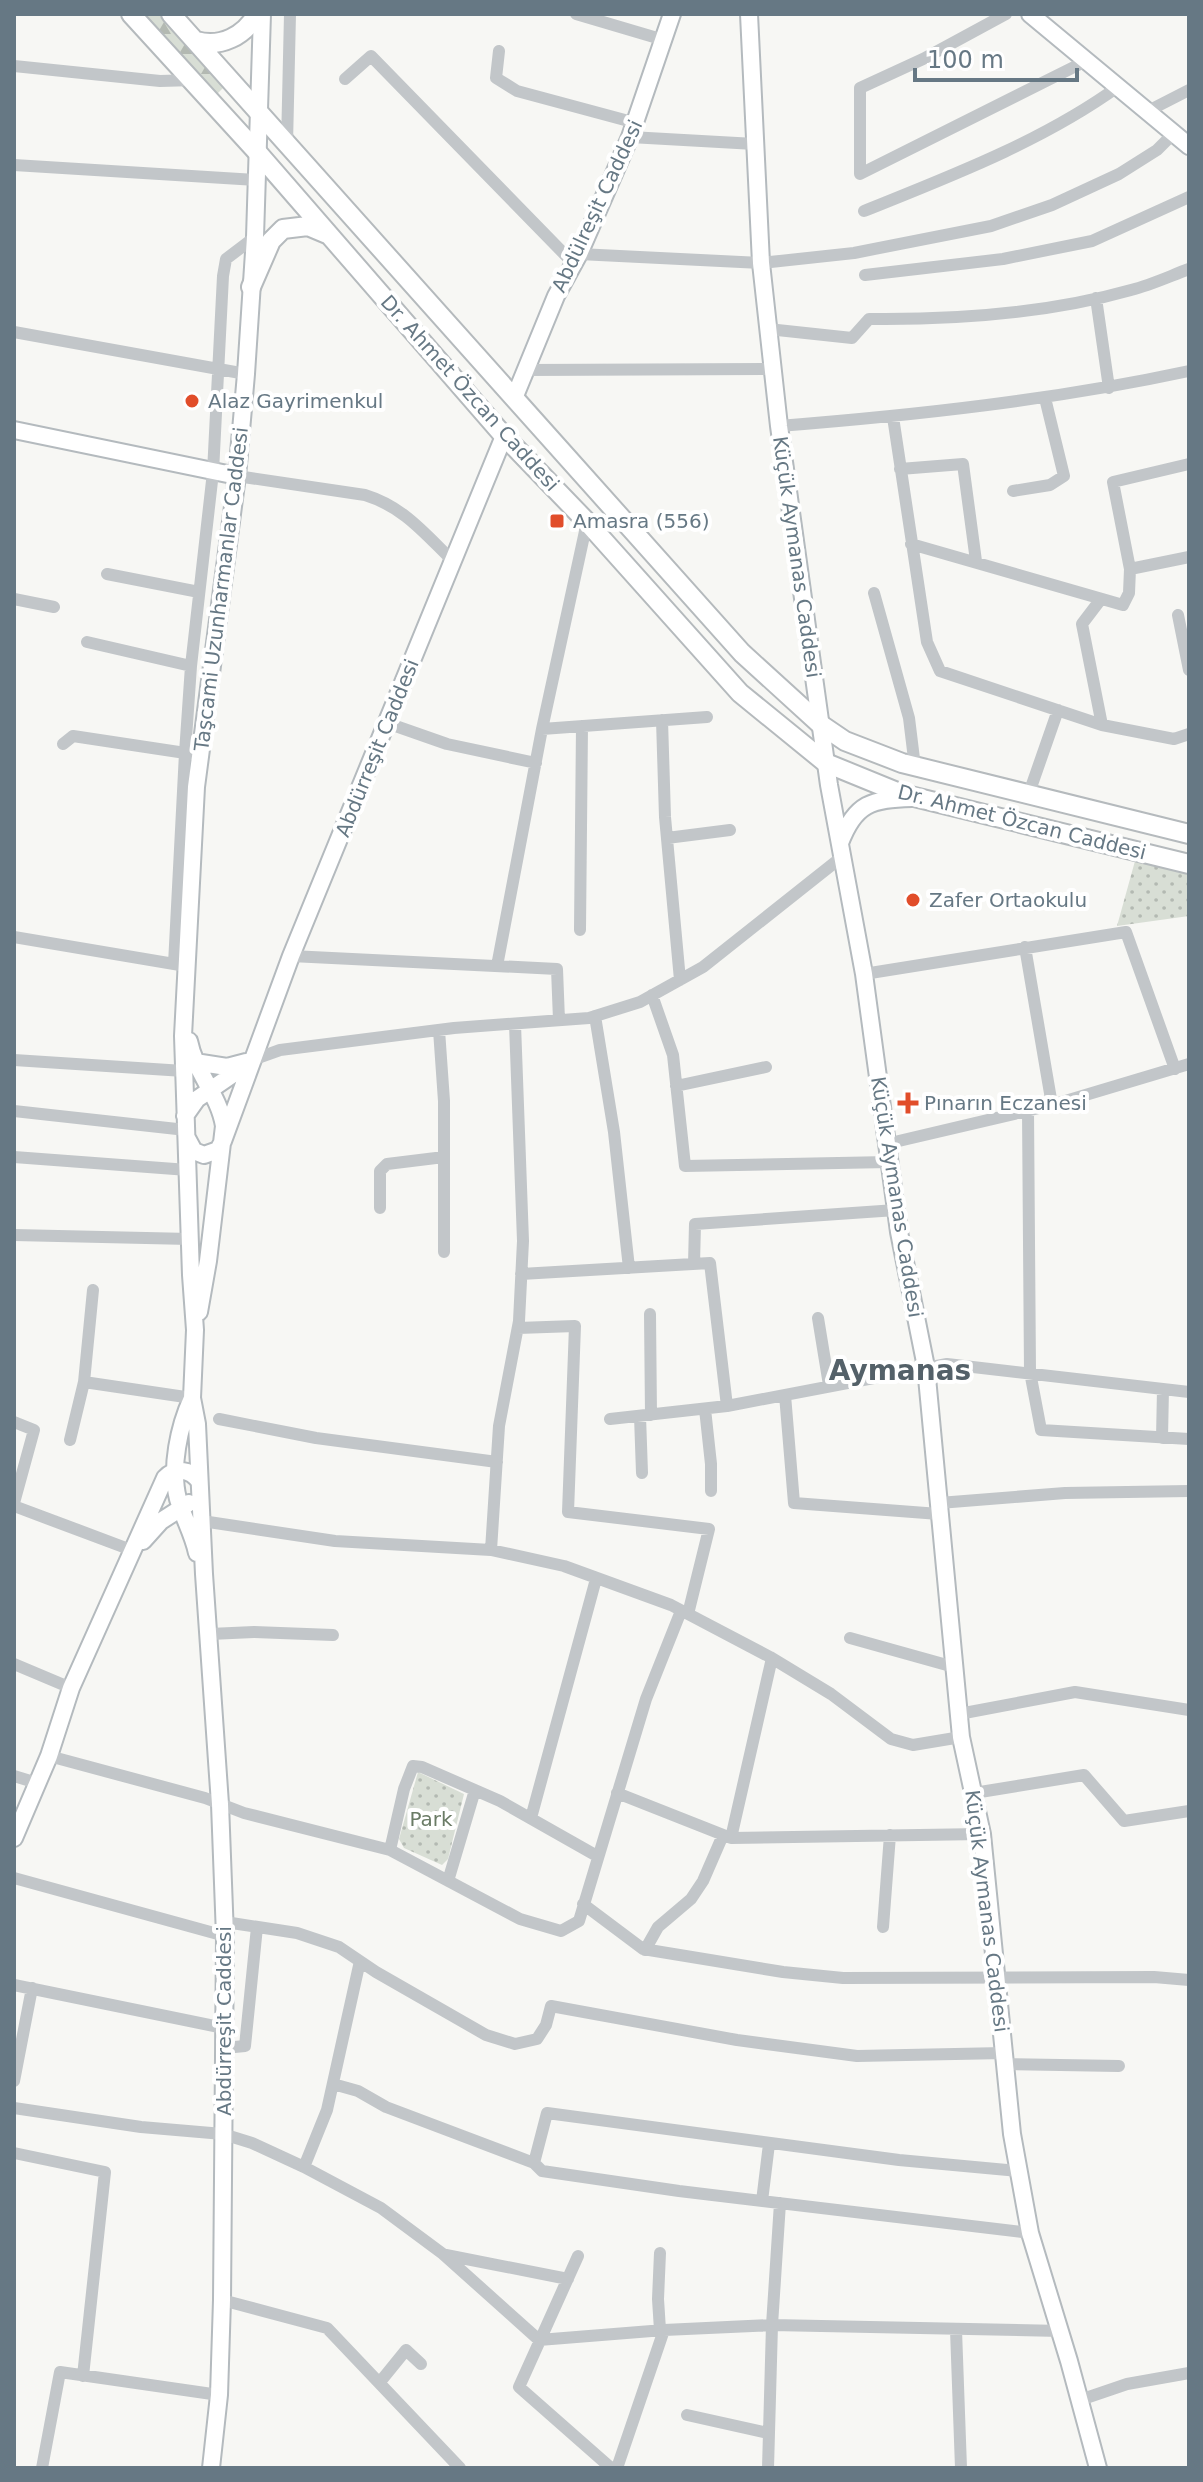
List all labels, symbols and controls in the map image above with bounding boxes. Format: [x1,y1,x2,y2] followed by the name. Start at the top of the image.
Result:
[915,32,1077,82] scale bar
[927,46,1004,74] text: 100 m
[547,116,647,296] street label: Abdülreşit Caddesi
[376,290,564,496] street label: Dr. Ahmet Özcan Caddesi
[208,389,383,413] place label: Alaz Gayrimenkul
[183,392,201,410] marker: Alaz Gayrimenkul
[189,426,253,753] street label: Taşcami Uzunharmanlar Caddesi
[768,435,826,679] street label: Küçük Aymanas Caddesi
[573,509,709,533] place label: Amasra (556)
[548,512,566,530] marker: Amasra (556)
[330,656,424,840] street label: Abdürreşit Caddesi
[895,779,1149,865] street label: Dr. Ahmet Özcan Caddesi
[929,888,1087,912] place label: Zafer Ortaokulu
[904,891,922,909] marker: Zafer Ortaokulu
[866,1075,928,1319] street label: Küçük Aymanas Caddesi
[924,1091,1087,1115] place label: Pınarın Eczanesi
[899,1094,917,1112] marker: Pınarın Eczanesi
[829,1354,971,1387] district label: Aymanas
[960,1788,1014,2034] street label: Küçük Aymanas Caddesi
[409,1807,453,1831] park label: Park
[212,1926,236,2116] street label: Abdürreşit Caddesi

